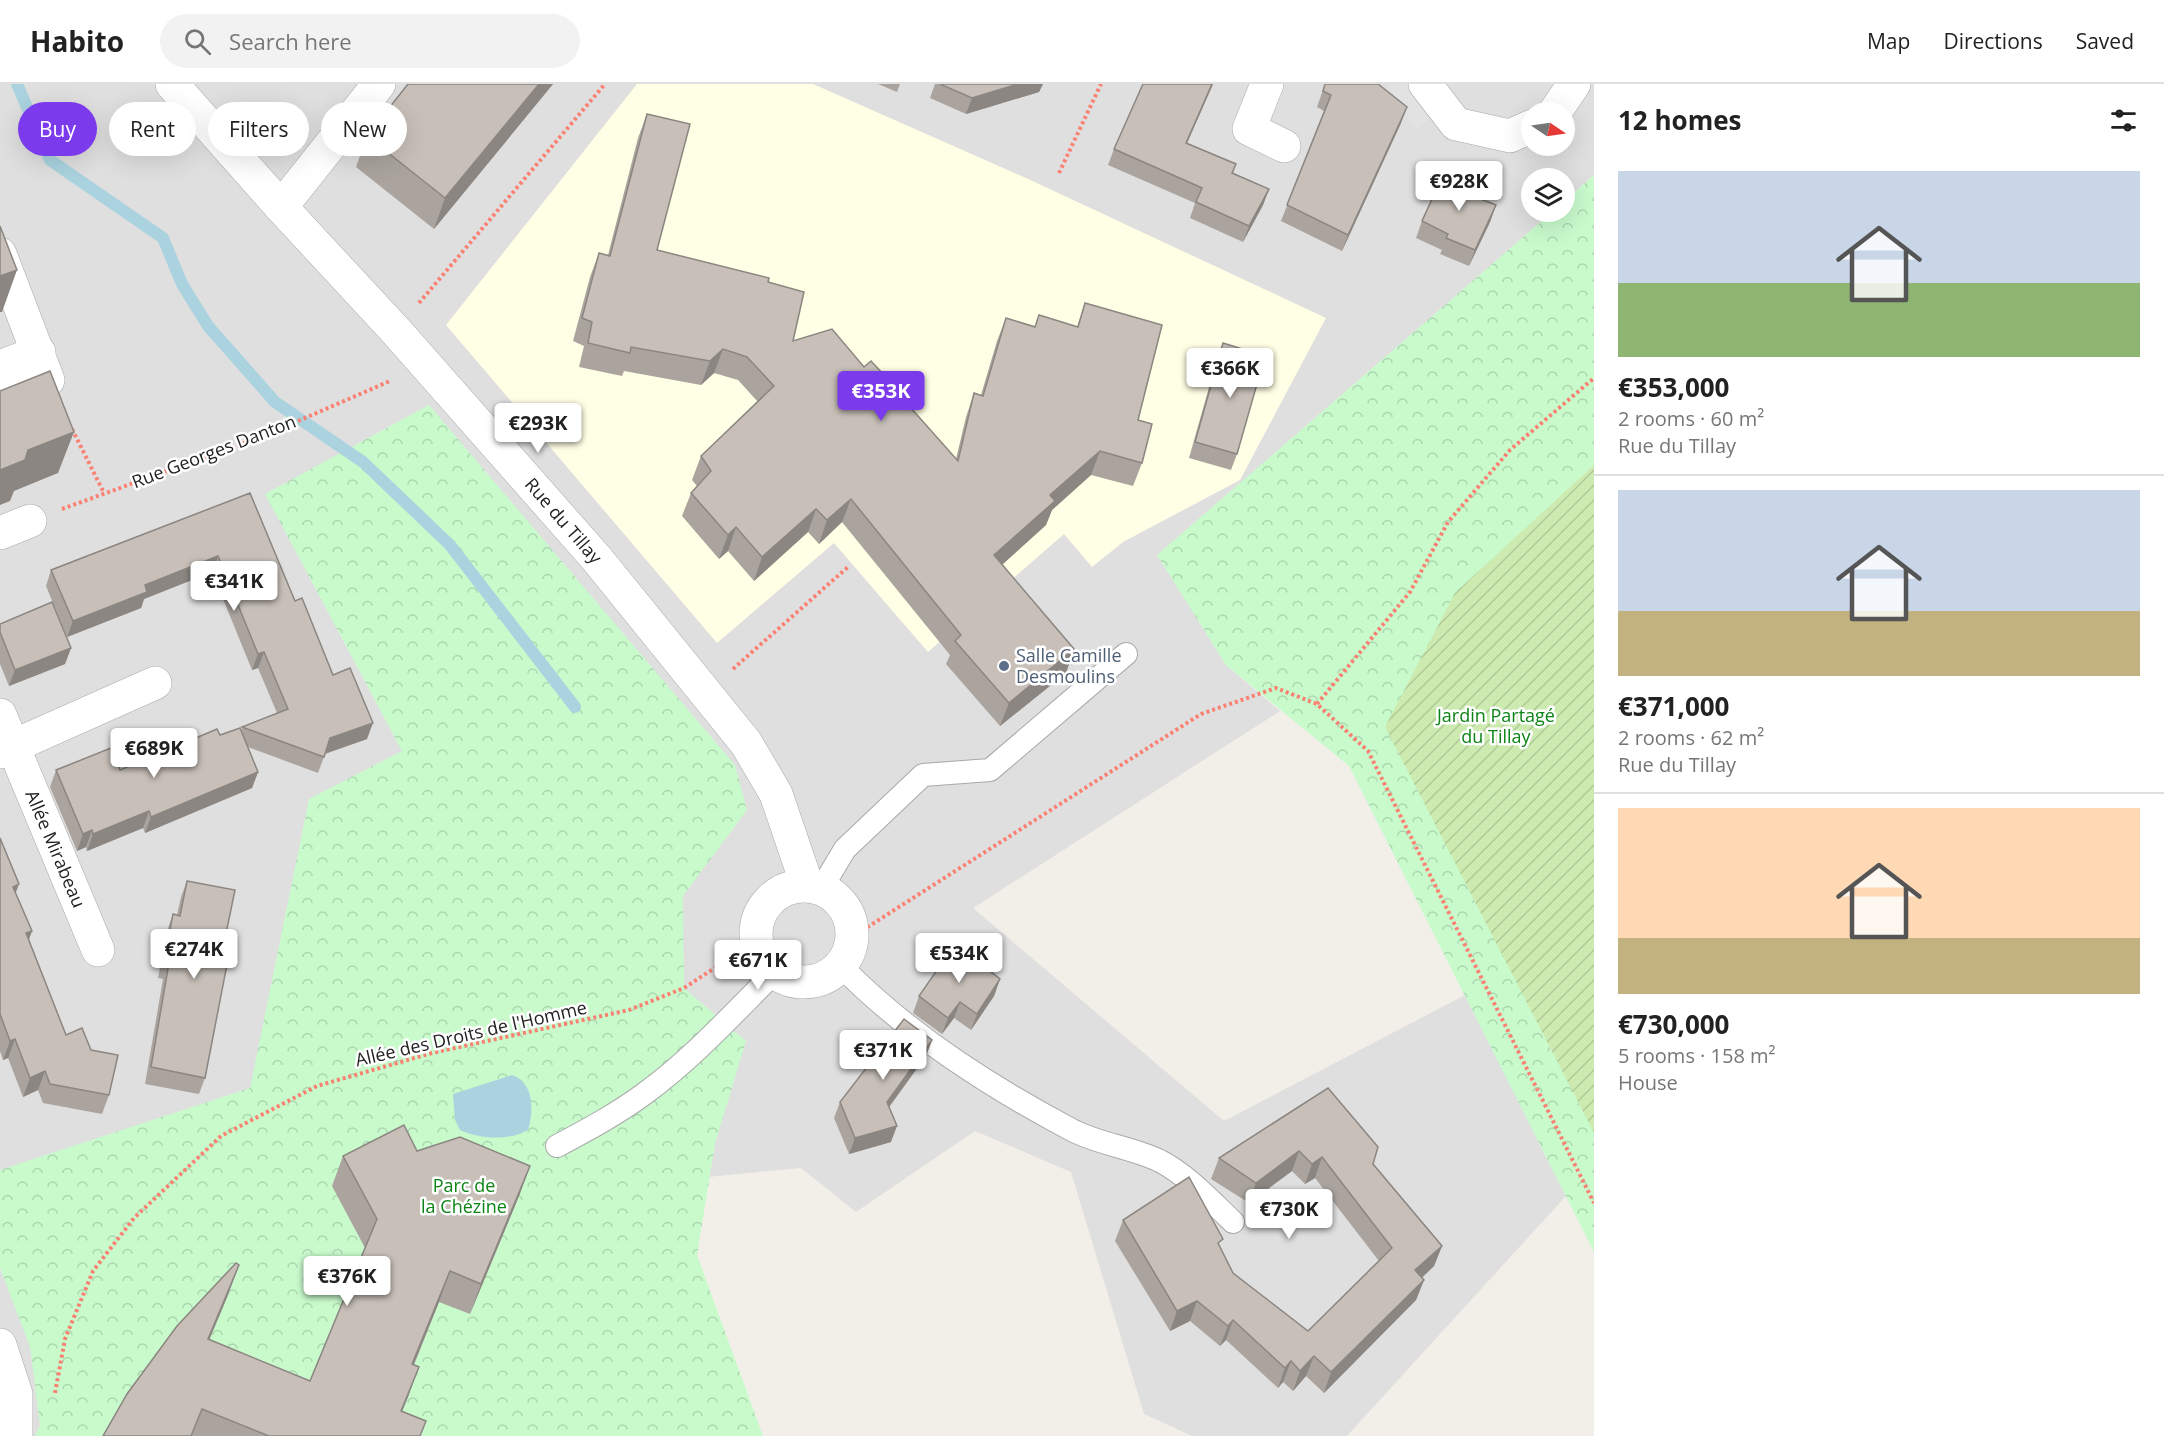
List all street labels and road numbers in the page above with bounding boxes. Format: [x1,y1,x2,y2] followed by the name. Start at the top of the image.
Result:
[128,409,299,493] street label: Rue Georges Danton
[520,472,608,569] street label: Rue du Tillay
[20,786,92,911] street label: Allée Mirabeau
[353,995,589,1071] street label: Allée des Droits de l'Homme

